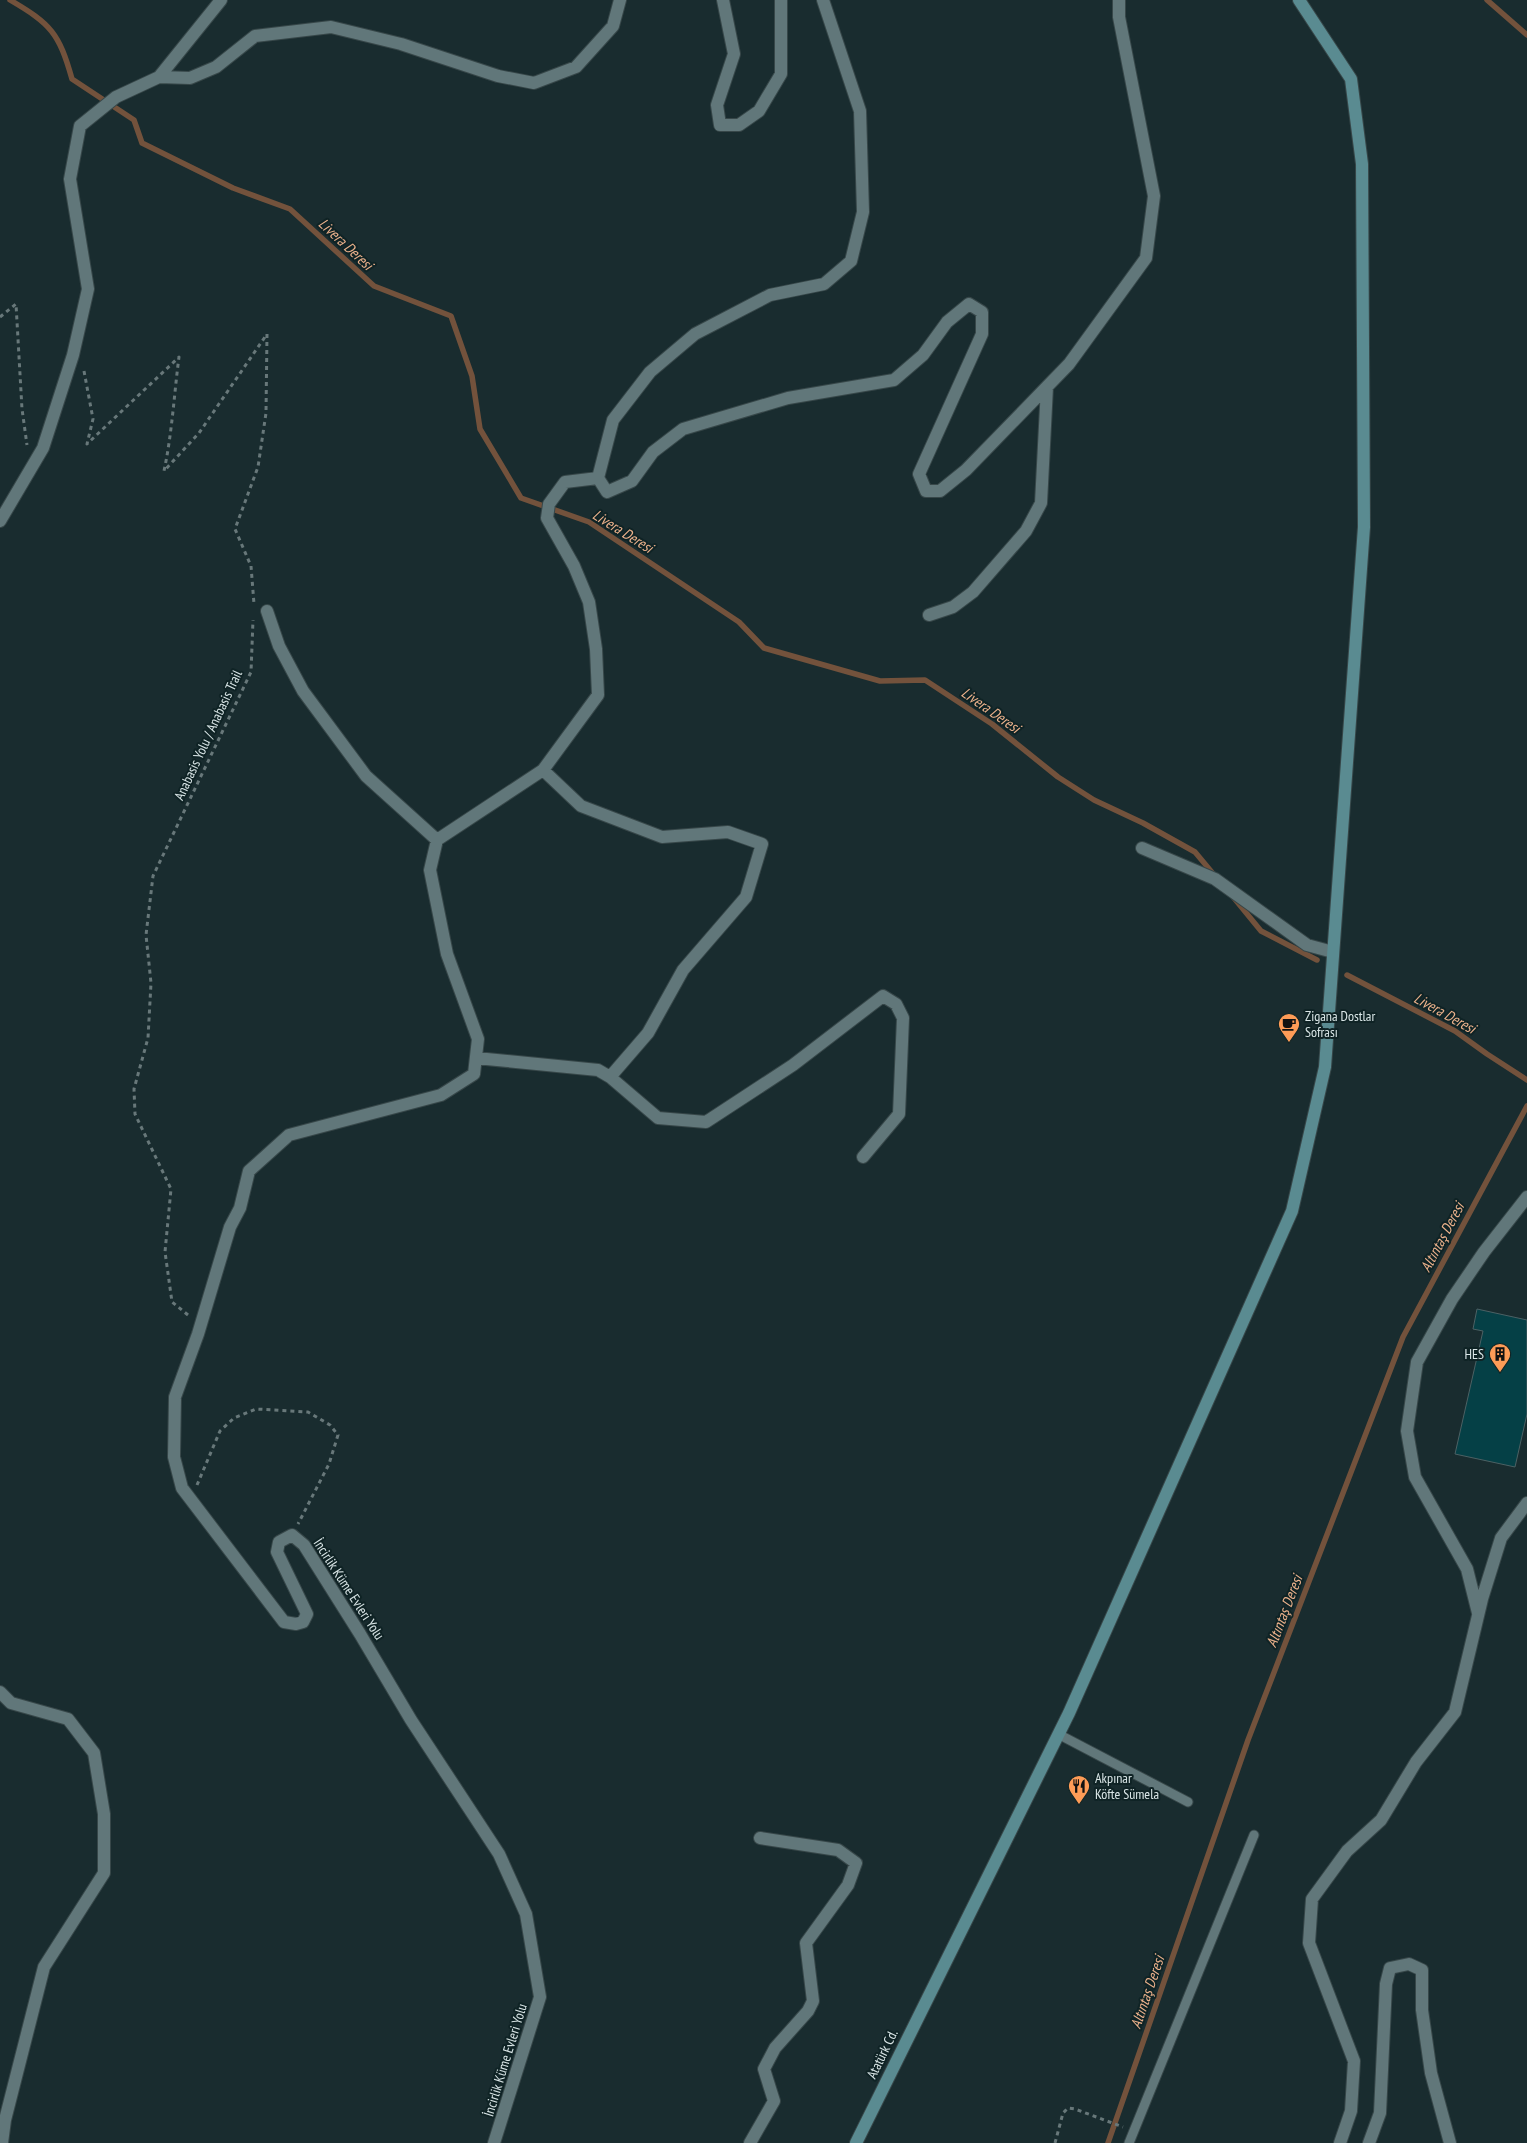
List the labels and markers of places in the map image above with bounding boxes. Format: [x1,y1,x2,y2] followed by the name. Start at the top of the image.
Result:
[1305,1007,1375,1041] place label: Zigana Dostlar Sofrası
[1277,1012,1301,1043] cafe icon: Zigana Dostlar Sofrası
[1488,1342,1512,1373] building icon: HES
[1464,1345,1484,1363] place label: HES
[1095,1769,1159,1803] place label: Akpınar Köfte Sümela
[1067,1774,1091,1805] restaurant icon: Akpınar Köfte Sümela

